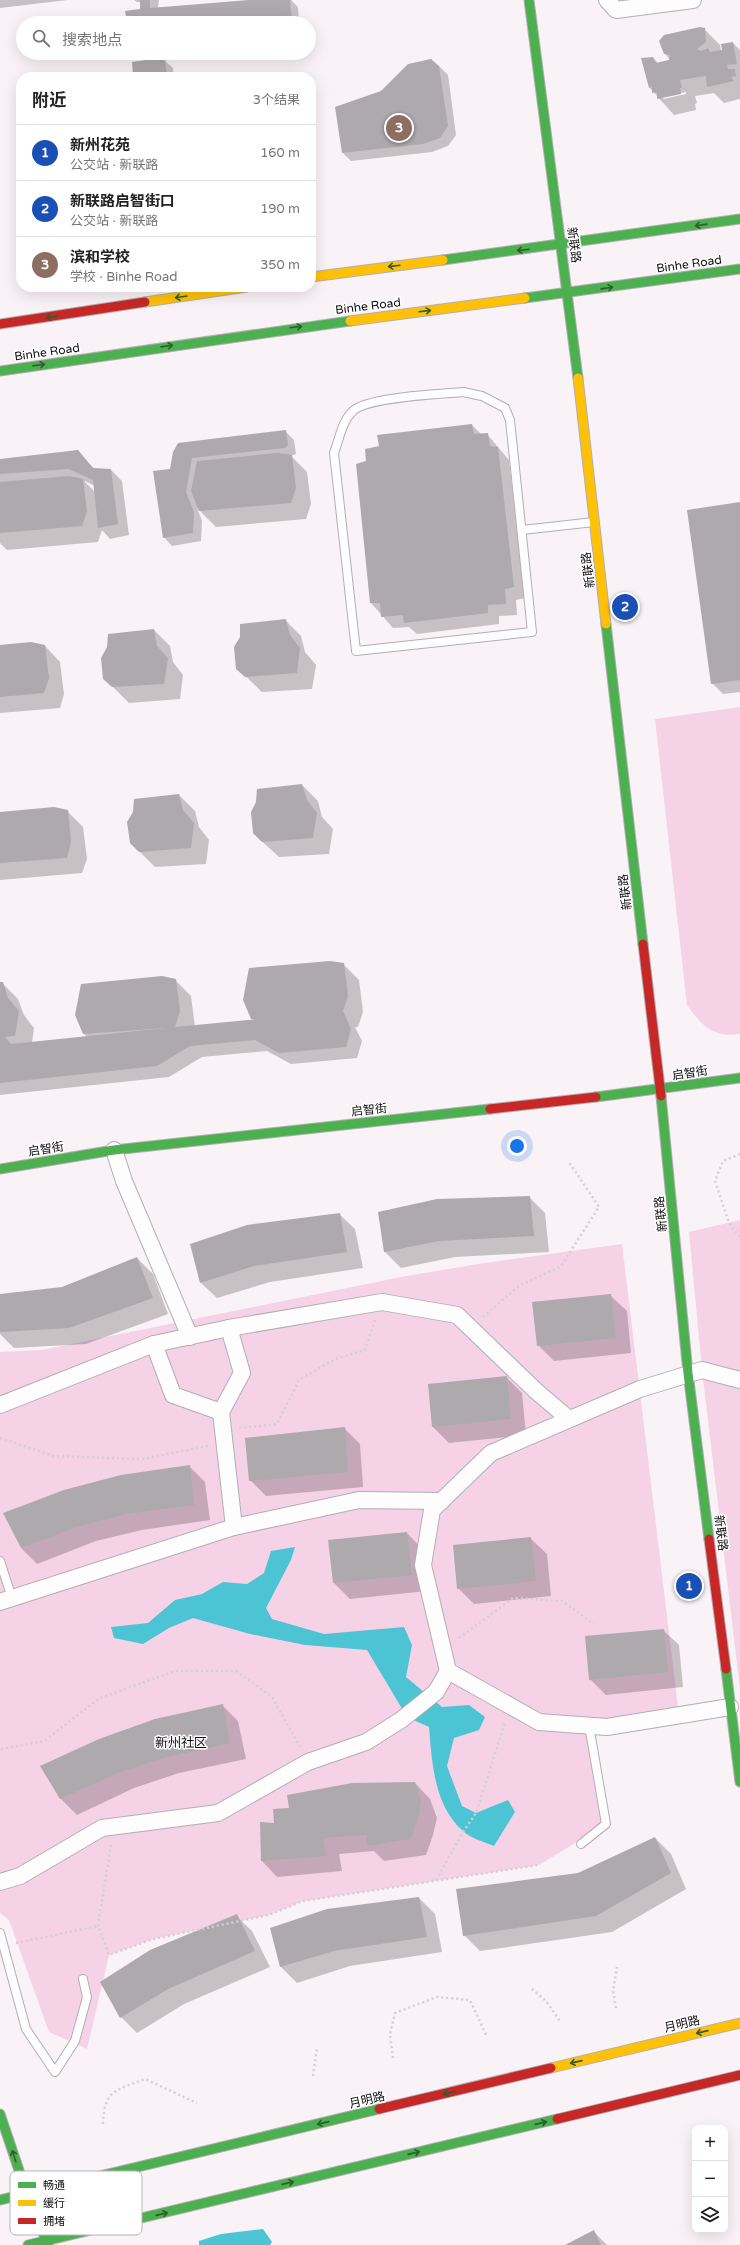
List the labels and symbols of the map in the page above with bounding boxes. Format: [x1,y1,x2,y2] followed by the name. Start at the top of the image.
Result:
[386,113,412,143] pin: 3
[695,221,708,229] one-way arrow
[565,226,583,264] street label: 新联路
[517,246,530,254] one-way arrow
[655,252,723,276] street label: Binhe Road
[388,262,401,270] one-way arrow
[600,284,613,292] one-way arrow
[175,293,188,301] one-way arrow
[334,295,402,317] street label: Binhe Road
[418,307,431,315] one-way arrow
[46,313,59,321] one-way arrow
[289,324,302,331] one-way arrow
[13,340,81,364] street label: Binhe Road
[160,342,173,350] one-way arrow
[32,361,45,369] one-way arrow
[579,551,597,589] street label: 新联路
[612,592,638,622] pin: 2
[616,873,634,911] street label: 新联路
[671,1063,709,1083] street label: 启智街
[350,1101,388,1119] street label: 启智街
[507,1136,527,1156] your location
[27,1139,65,1159] street label: 启智街
[652,1195,670,1233] street label: 新联路
[712,1514,730,1552] street label: 新联路
[676,1571,702,1601] pin: 1
[155,1735,207,1751] district label: 新州社区
[663,2013,701,2035] street label: 月明路
[696,2028,709,2036] one-way arrow
[569,2059,582,2067] one-way arrow
[348,2089,386,2111] street label: 月明路
[443,2089,456,2097] one-way arrow
[534,2118,547,2126] one-way arrow
[317,2119,330,2127] one-way arrow
[408,2149,421,2156] one-way arrow
[10,2150,17,2163] one-way arrow
[10,2171,142,2235] legend
[43,2179,65,2192] text: 畅通
[281,2179,294,2187] one-way arrow
[43,2197,65,2210] text: 缓行
[155,2209,168,2217] one-way arrow
[43,2215,65,2228] text: 拥堵

